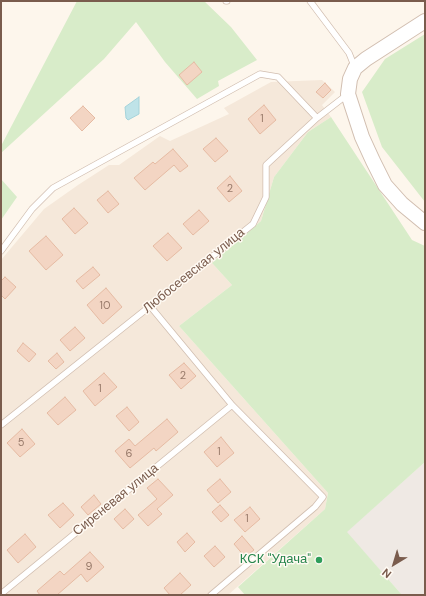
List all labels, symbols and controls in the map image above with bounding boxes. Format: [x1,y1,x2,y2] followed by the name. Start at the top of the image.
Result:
[260,112,264,126] house number: 1
[227,182,233,196] house number: 2
[140,225,248,317] street label: Любосеевская улица
[100,299,110,313] house number: 10
[180,369,186,383] house number: 2
[98,382,102,396] house number: 1
[18,436,24,450] house number: 5
[217,445,221,459] house number: 1
[126,447,132,461] house number: 6
[70,461,162,539] street label: Сиреневая улица
[245,512,249,526] house number: 1
[374,544,414,584] north arrow
[240,552,311,568] place label: КСК "Удача"
[314,555,324,565] marker: КСК "Удача"
[86,560,92,574] house number: 9
[379,565,394,581] text: N

